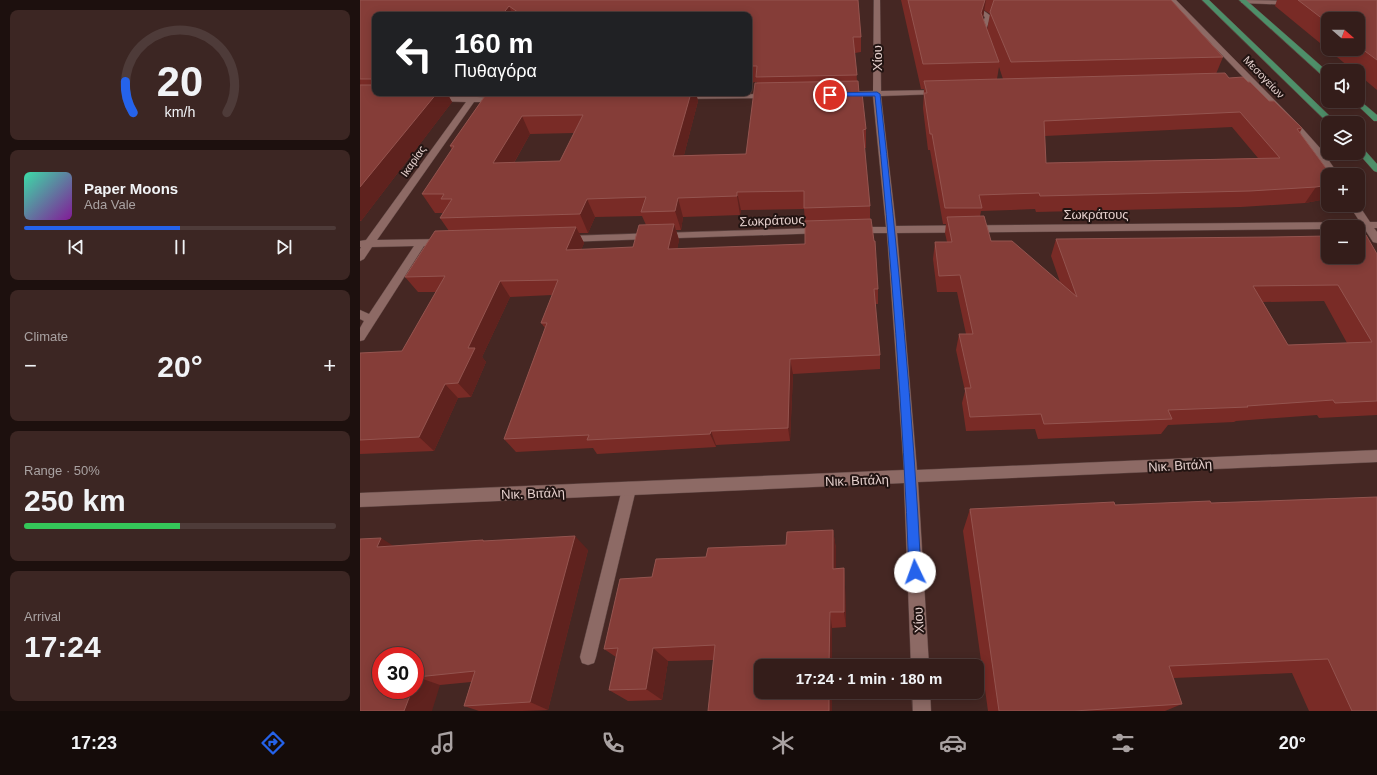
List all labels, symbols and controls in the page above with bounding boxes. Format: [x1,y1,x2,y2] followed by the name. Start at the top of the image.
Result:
[1321,12,1365,56] north arrow
[1321,12,1365,264] map controls
[388,28,440,80] icon: left
[454,28,533,59] text: 160 m
[870,45,885,71] street label: Χίου
[1241,53,1287,101] street label: Μεσογείων
[157,58,203,105] text: 20
[454,61,537,81] text: Πυθαγόρα
[1321,64,1365,108] button: sound
[813,78,847,112] pin
[819,84,841,106] icon: arrive
[165,104,196,120] text: km/h
[1321,116,1365,160] button: layers
[398,143,428,179] street label: Ικαρίας
[1321,168,1365,212] button: +
[84,180,178,197] text: Paper Moons
[84,197,136,212] text: Ada Vale
[1063,207,1129,222] street label: Σωκράτους
[739,212,805,229] street label: Σωκράτους
[1321,220,1365,264] button: −
[65,236,87,258] icon: previous
[169,236,191,258] icon: pause
[273,236,295,258] icon: next
[24,329,68,344] text: Climate
[157,350,203,383] text: 20°
[24,353,37,378] text: −
[323,353,336,378] text: +
[1148,456,1212,475] street label: Νικ. Βιτάλη
[24,463,100,478] text: Range · 50%
[825,472,889,489] street label: Νικ. Βιτάλη
[24,484,126,517] text: 250 km
[501,485,565,502] street label: Νικ. Βιτάλη
[894,551,936,593] position arrow
[910,607,927,633] street label: Χίου
[24,609,61,624] text: Arrival
[24,630,101,663] text: 17:24
[372,647,424,699] speed limit sign: 30
[796,670,942,687] text: 17:24 · 1 min · 180 m
[259,729,287,757] icon: directions
[429,729,457,757] icon: music
[599,729,627,757] icon: phone
[769,729,797,757] icon: climate
[939,729,967,757] icon: car
[1109,729,1137,757] icon: filters
[71,733,117,753] text: 17:23
[1279,733,1306,753] text: 20°

